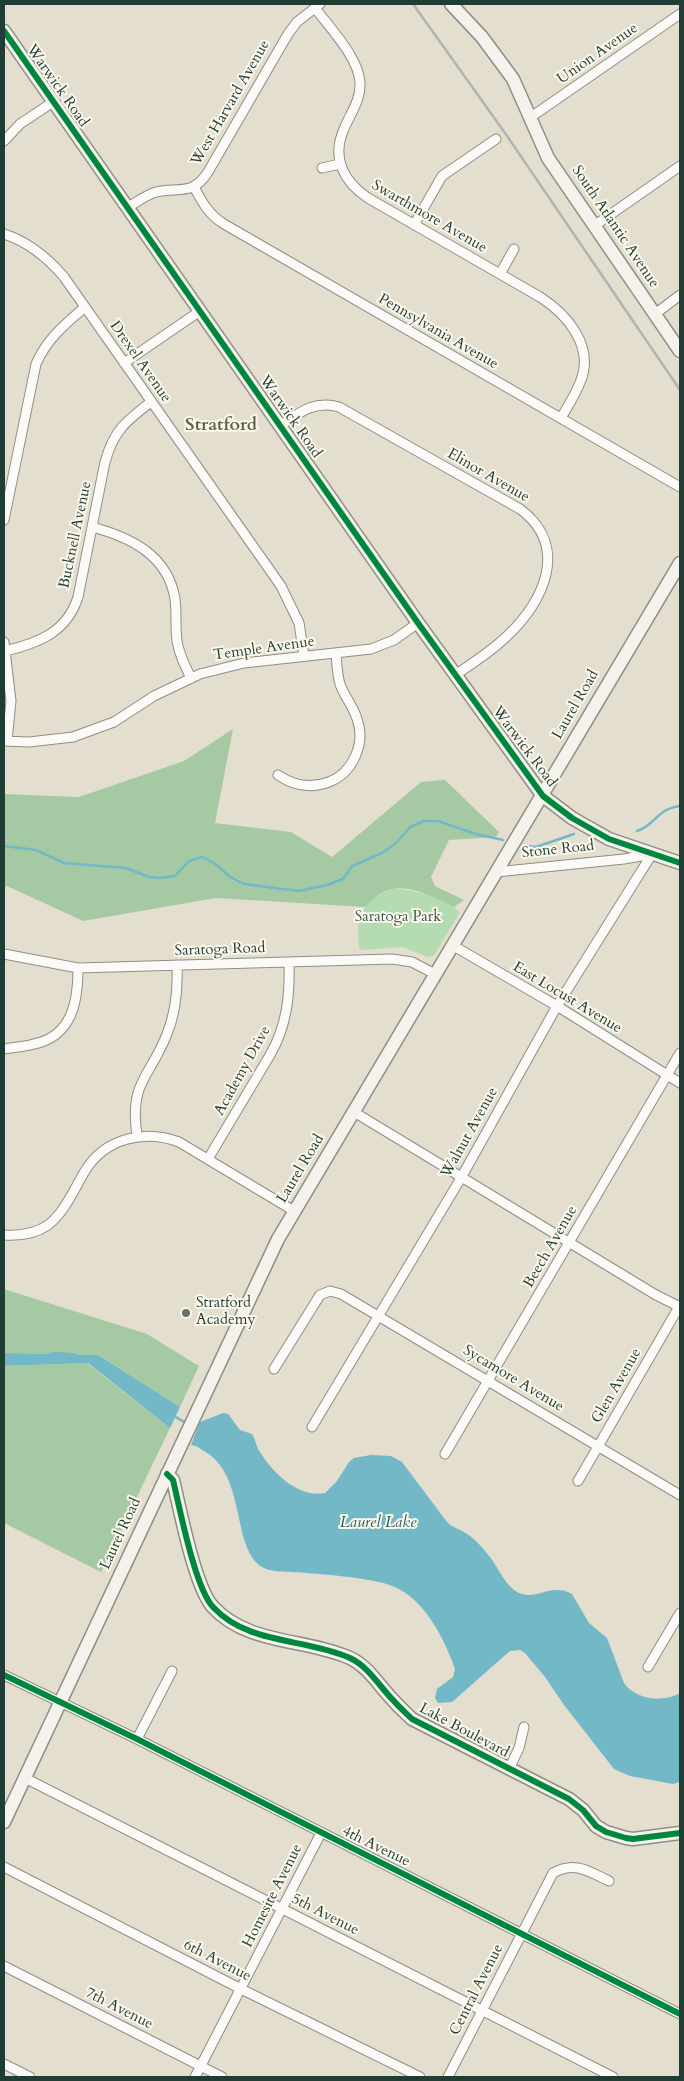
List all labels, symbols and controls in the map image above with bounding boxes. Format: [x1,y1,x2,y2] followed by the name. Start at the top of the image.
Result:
[554,20,642,88] street label: Union Avenue
[188,37,274,169] street label: West Harvard Avenue
[22,41,92,131] street label: Warwick Road
[567,162,663,292] street label: South Atlantic Avenue
[368,177,490,257] street label: Swarthmore Avenue
[375,290,501,374] street label: Pennsylvania Avenue
[105,318,175,406] street label: Drexel Avenue
[255,372,325,462] street label: Warwick Road
[185,415,257,437] district label: Stratford
[444,445,532,507] street label: Elinor Avenue
[56,480,96,590] street label: Bucknell Avenue
[212,633,316,665] street label: Temple Avenue
[549,667,603,743] street label: Laurel Road
[488,703,560,791] street label: Warwick Road
[521,837,595,863] street label: Stone Road
[355,909,441,927] park label: Saratoga Park
[174,939,266,961] street label: Saratoga Road
[509,958,625,1038] street label: East Locust Avenue
[211,1023,275,1119] street label: Academy Drive
[438,1084,502,1182] street label: Walnut Avenue
[273,1131,329,1207] street label: Laurel Road
[520,1203,582,1291] street label: Beech Avenue
[196,1295,255,1330] place label: Stratford Academy
[180,1307,192,1319] marker: Stratford Academy
[459,1342,567,1416] street label: Sycamore Avenue
[588,1345,646,1427] street label: Glen Avenue
[97,1495,145,1573] street label: Laurel Road
[340,1513,416,1533] water label: Laurel Lake
[416,1700,512,1762] street label: Lake Boulevard
[339,1823,413,1871] street label: 4th Avenue
[239,1841,307,1951] street label: Homesite Avenue
[288,1890,362,1940] street label: 5th Avenue
[180,1936,254,1986] street label: 6th Avenue
[446,1941,508,2039] street label: Central Avenue
[82,1984,156,2034] street label: 7th Avenue

